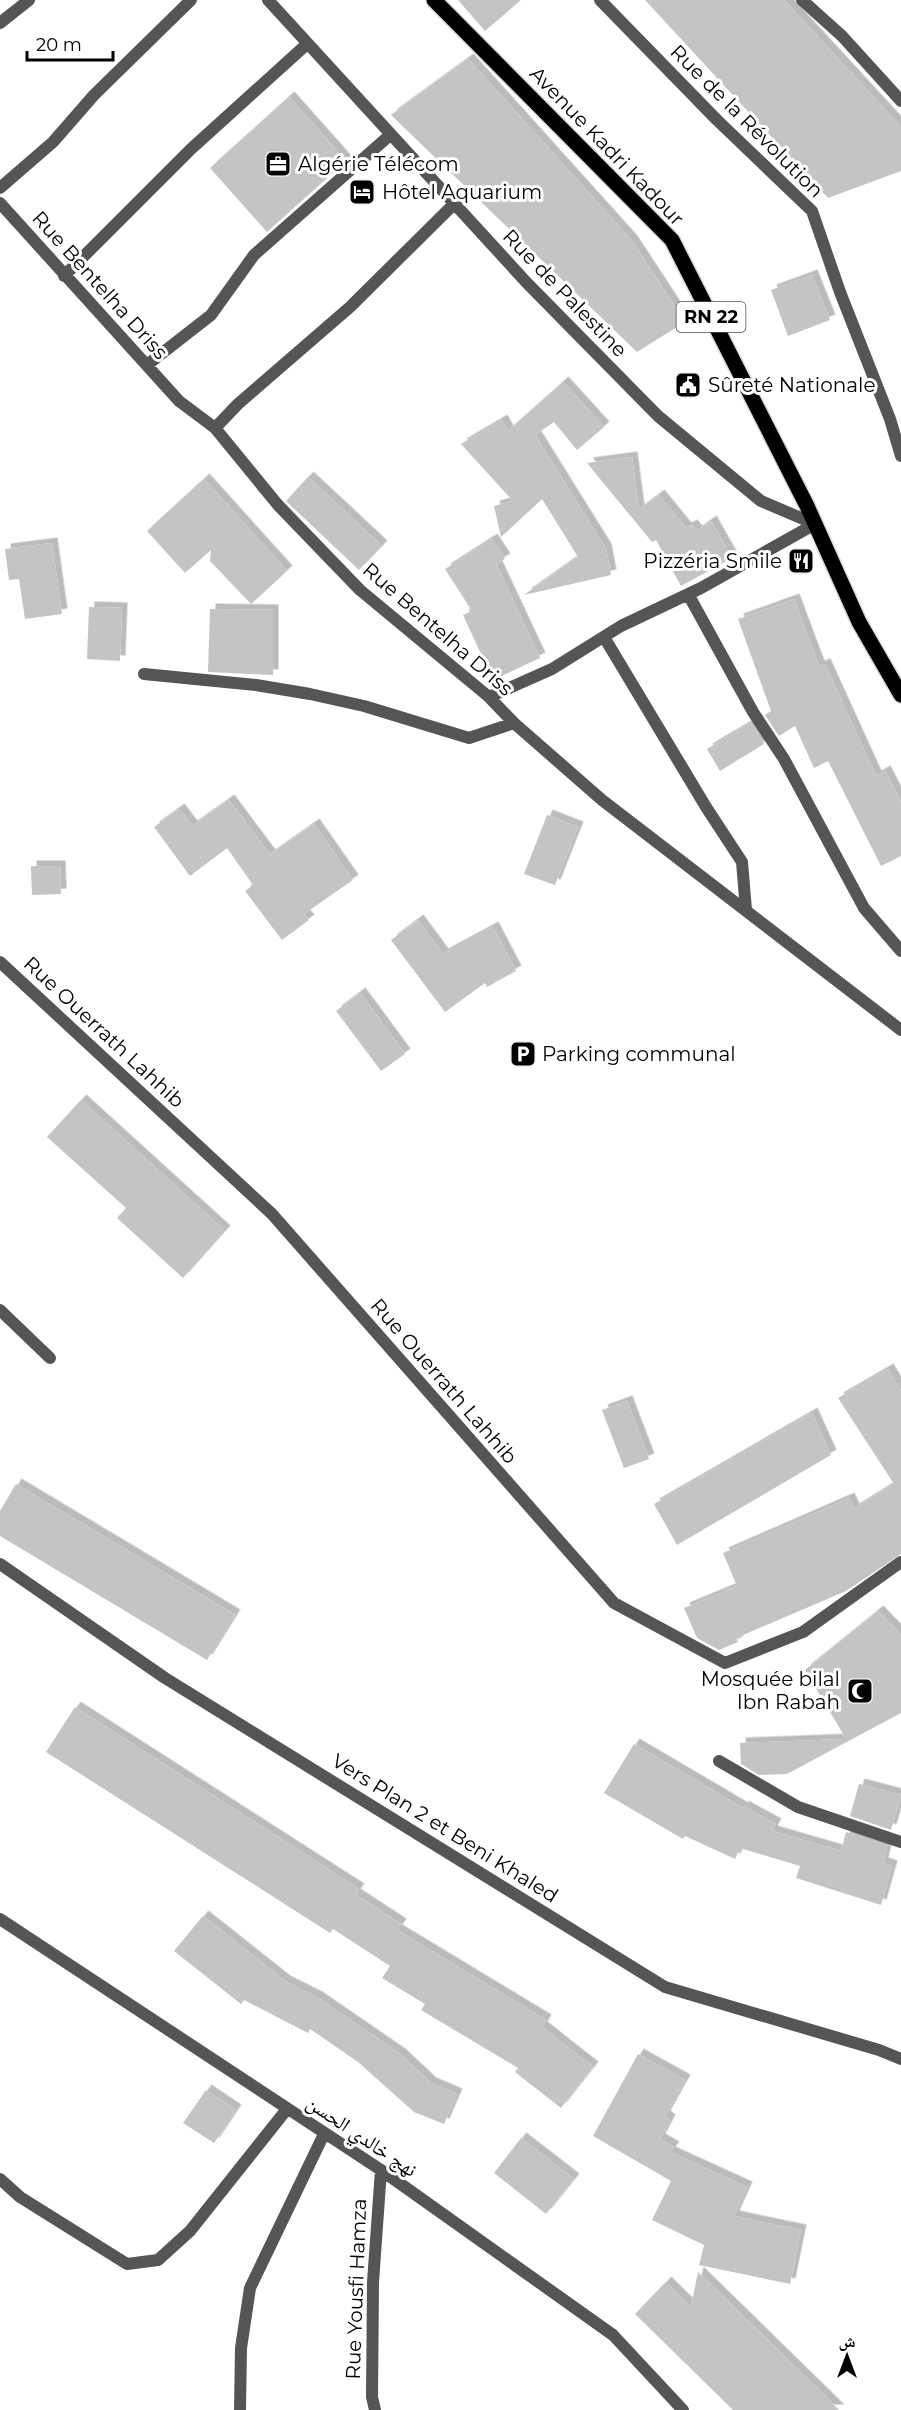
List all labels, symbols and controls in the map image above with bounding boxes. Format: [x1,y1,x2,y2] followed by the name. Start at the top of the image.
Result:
[27,24,112,62] scale bar
[36,34,82,56] text: 20 m
[666,40,828,202] street label: Rue de la Révolution
[525,61,689,231] street label: Avenue Kadri Kadour
[263,149,293,179] office icon: Algérie Télécom
[298,152,459,176] place label: Algérie Télécom
[347,177,377,207] hotel icon: Hôtel Aquarium
[382,180,542,204] place label: Hôtel Aquarium
[27,206,173,364] street label: Rue Bentelha Driss
[498,224,632,362] street label: Rue de Palestine
[676,302,746,332] road number: RN 22
[673,370,703,400] public building icon: Sûreté Nationale
[708,373,876,397] place label: Sûreté Nationale
[786,546,816,576] restaurant icon: Pizzéria Smile
[643,549,782,573] place label: Pizzéria Smile
[358,557,518,701] street label: Rue Bentelha Driss
[19,951,189,1113] street label: Rue Ouerrath Lahhib
[508,1039,538,1069] parking icon: Parking communal
[542,1042,736,1066] place label: Parking communal
[366,1294,522,1468] street label: Rue Ouerrath Lahhib
[701,1667,840,1714] place label: Mosquée bilal Ibn Rabah
[845,1676,875,1706] mosque icon: Mosquée bilal Ibn Rabah
[327,1748,563,1908] street label: Vers Plan 2 et Beni Khaled
[300,2090,422,2185] street label: نهج خالدي الحسن
[341,2198,371,2380] street label: Rue Yousfi Hamza
[817,2326,877,2386] north arrow
[839,2332,856,2351] text: ش

